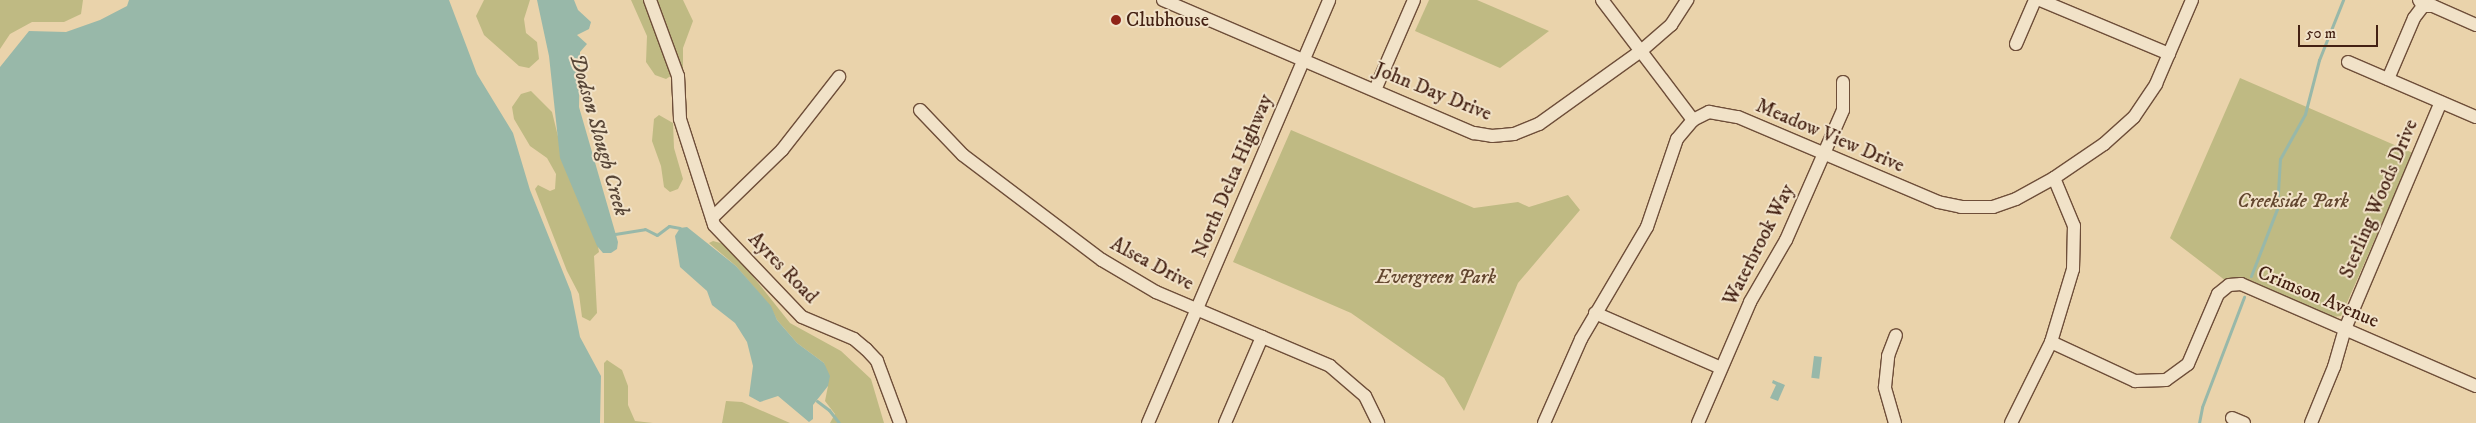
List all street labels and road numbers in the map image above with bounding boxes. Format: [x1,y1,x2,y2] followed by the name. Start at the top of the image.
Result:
[1371,58,1495,126] street label: John Day Drive
[1188,91,1278,261] street label: North Delta Highway
[1752,94,1908,178] street label: Meadow View Drive
[2335,116,2423,282] street label: Sterling Woods Drive
[1718,180,1800,310] street label: Waterbrook Way
[743,227,823,309] street label: Ayres Road
[1106,232,1198,296] street label: Alsea Drive
[2254,261,2382,333] street label: Crimson Avenue

